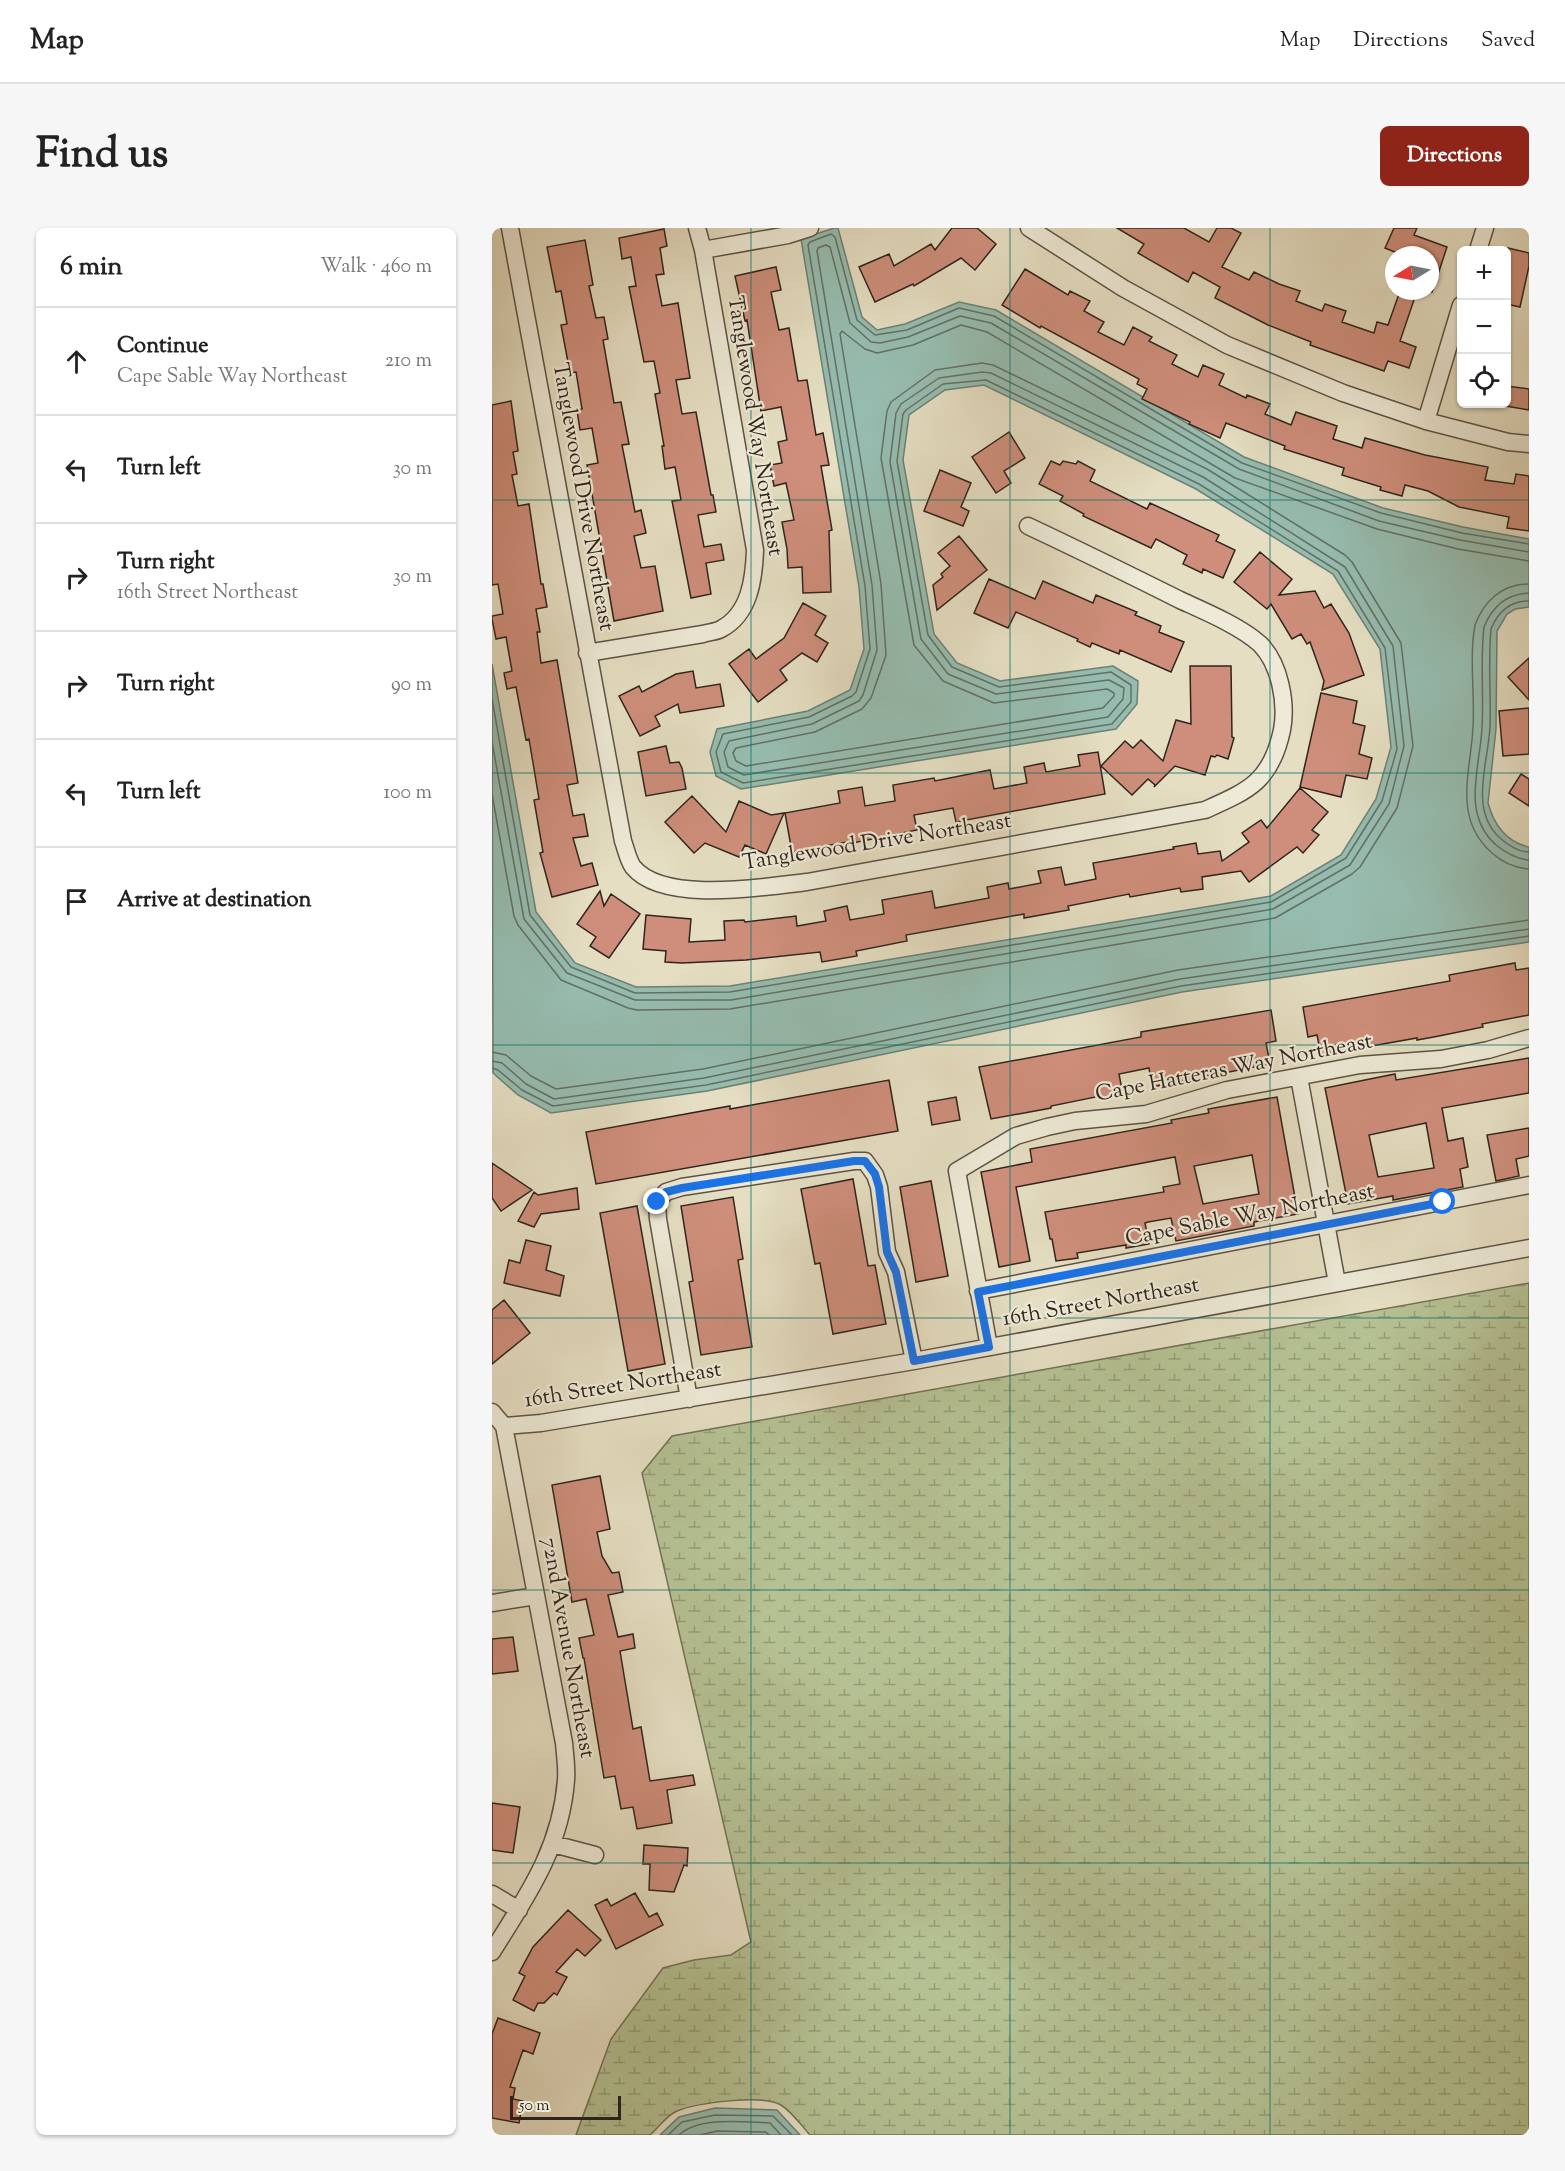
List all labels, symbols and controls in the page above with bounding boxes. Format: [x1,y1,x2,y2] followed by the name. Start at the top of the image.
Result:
[30,21,84,61] text: Map
[1280,26,1320,56] text: Map
[1353,26,1448,56] text: Directions
[1481,26,1535,56] text: Saved
[36,126,168,186] text: Find us
[1380,126,1529,186] button: Directions
[1385,246,1439,300] north arrow
[1457,246,1511,408] map controls
[1457,246,1511,300] button: +
[60,249,123,286] text: 6 min
[320,253,432,282] text: Walk · 460 m
[718,294,790,559] street label: Tanglewood Way Northeast
[1457,300,1511,354] button: −
[117,331,208,363] text: Continue
[60,345,93,378] icon: ahead
[385,347,432,376] text: 210 m
[1457,354,1511,408] button: locate
[543,360,621,634] street label: Tanglewood Drive Northeast
[117,363,347,392] text: Cape Sable Way Northeast
[60,453,93,486] icon: left
[117,453,200,485] text: Turn left
[393,455,432,484] text: 30 m
[117,547,214,579] text: Turn right
[60,561,93,594] icon: right
[393,563,432,592] text: 30 m
[117,579,298,608] text: 16th Street Northeast
[60,669,93,702] icon: right
[117,669,214,701] text: Turn right
[391,671,432,700] text: 90 m
[60,777,93,810] icon: left
[117,777,200,809] text: Turn left
[383,779,432,808] text: 100 m
[740,806,1014,880] street label: Tanglewood Drive Northeast
[60,885,93,918] icon: arrive
[117,885,312,917] text: Arrive at destination
[1093,1026,1376,1112] street label: Cape Hatteras Way Northeast
[1123,1176,1378,1256] street label: Cape Sable Way Northeast
[643,1188,669,1214] route end
[1429,1188,1455,1214] route start
[1000,1270,1202,1336] street label: 16th Street Northeast
[522,1355,724,1417] street label: 16th Street Northeast
[532,1535,602,1761] street label: 72nd Avenue Northeast
[510,2093,621,2120] scale bar
[519,2095,550,2118] text: 50 m

